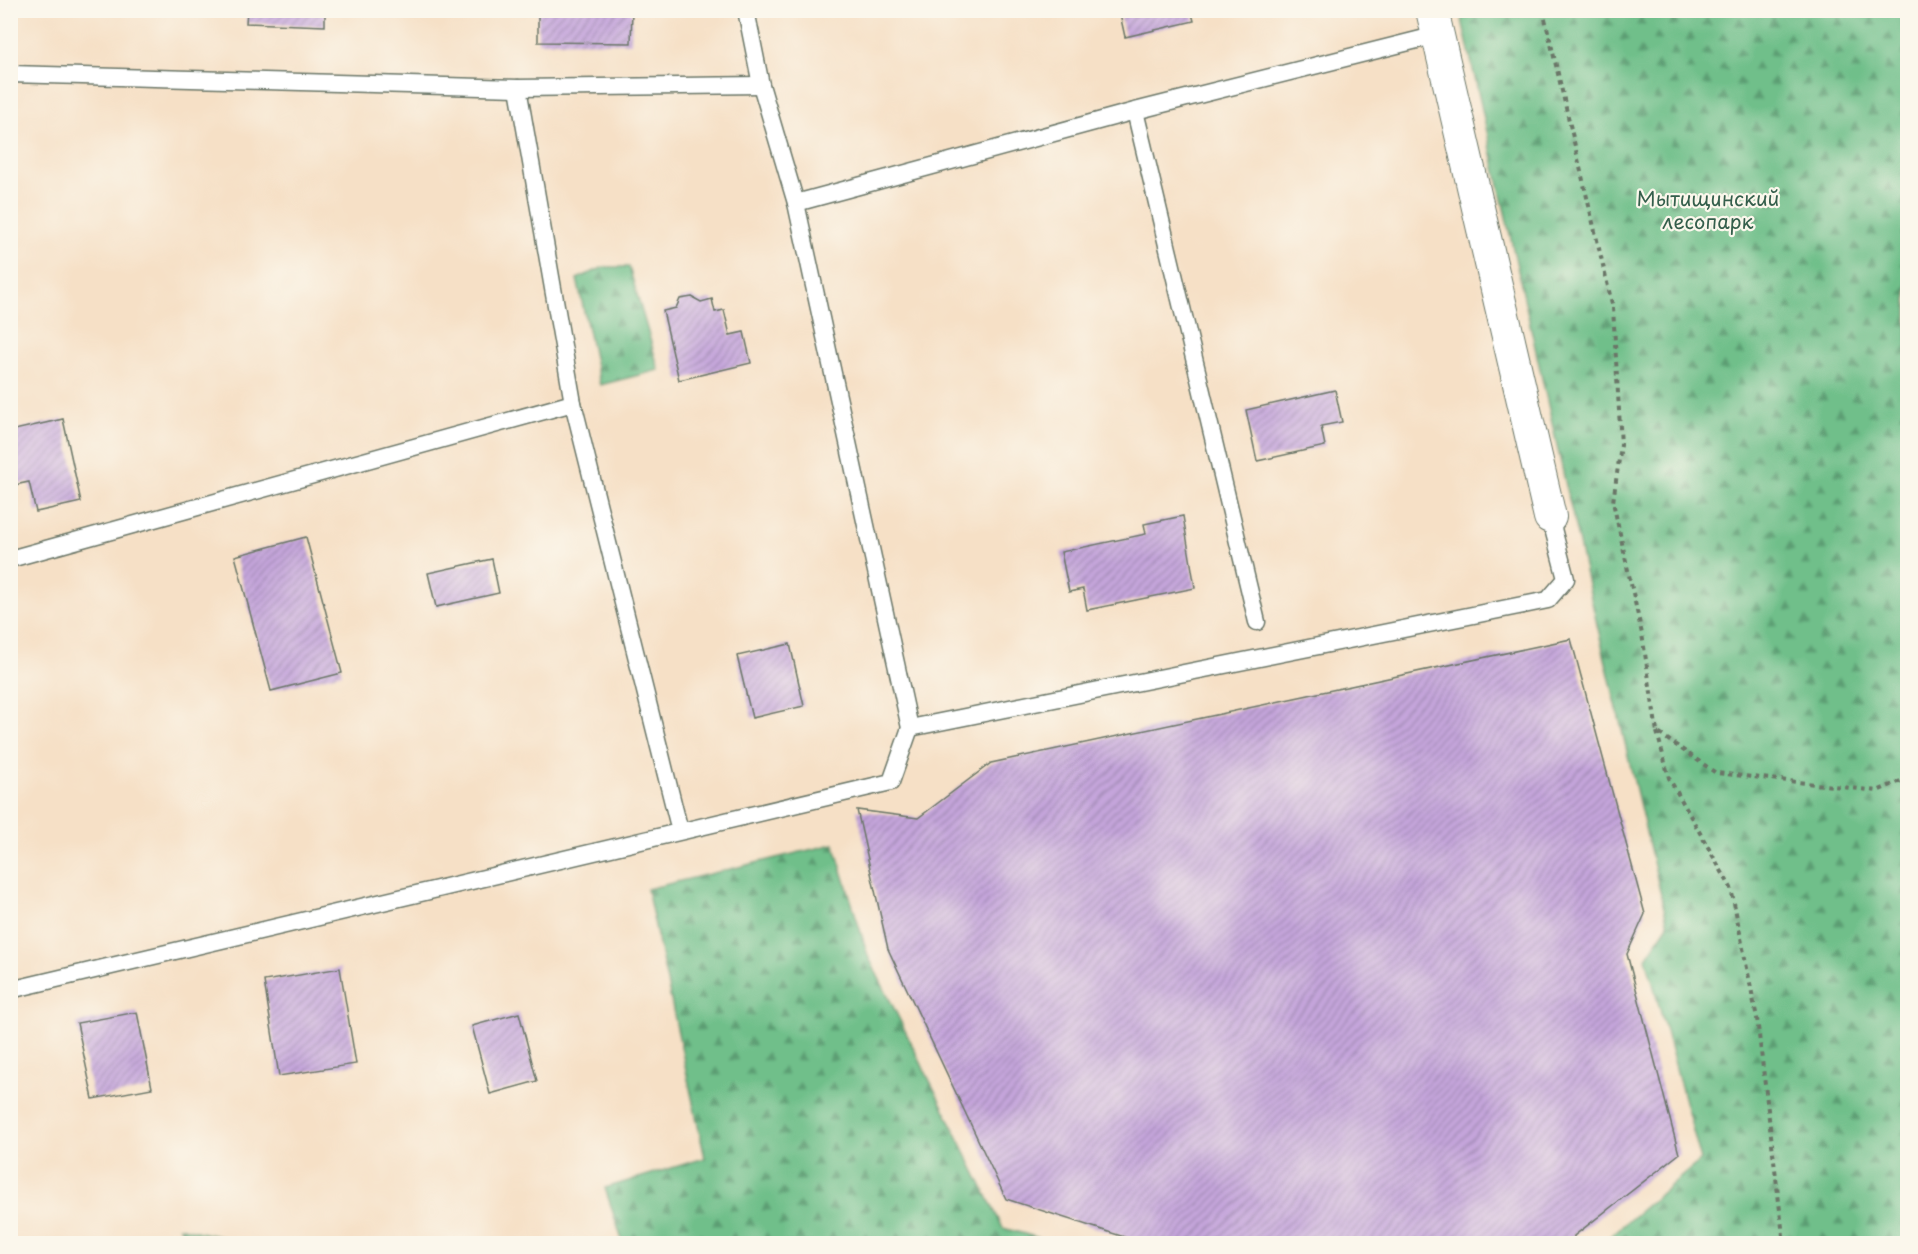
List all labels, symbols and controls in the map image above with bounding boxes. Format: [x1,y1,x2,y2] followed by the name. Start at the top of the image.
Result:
[1637,183,1779,236] park label: Мытищинский лесопарк

